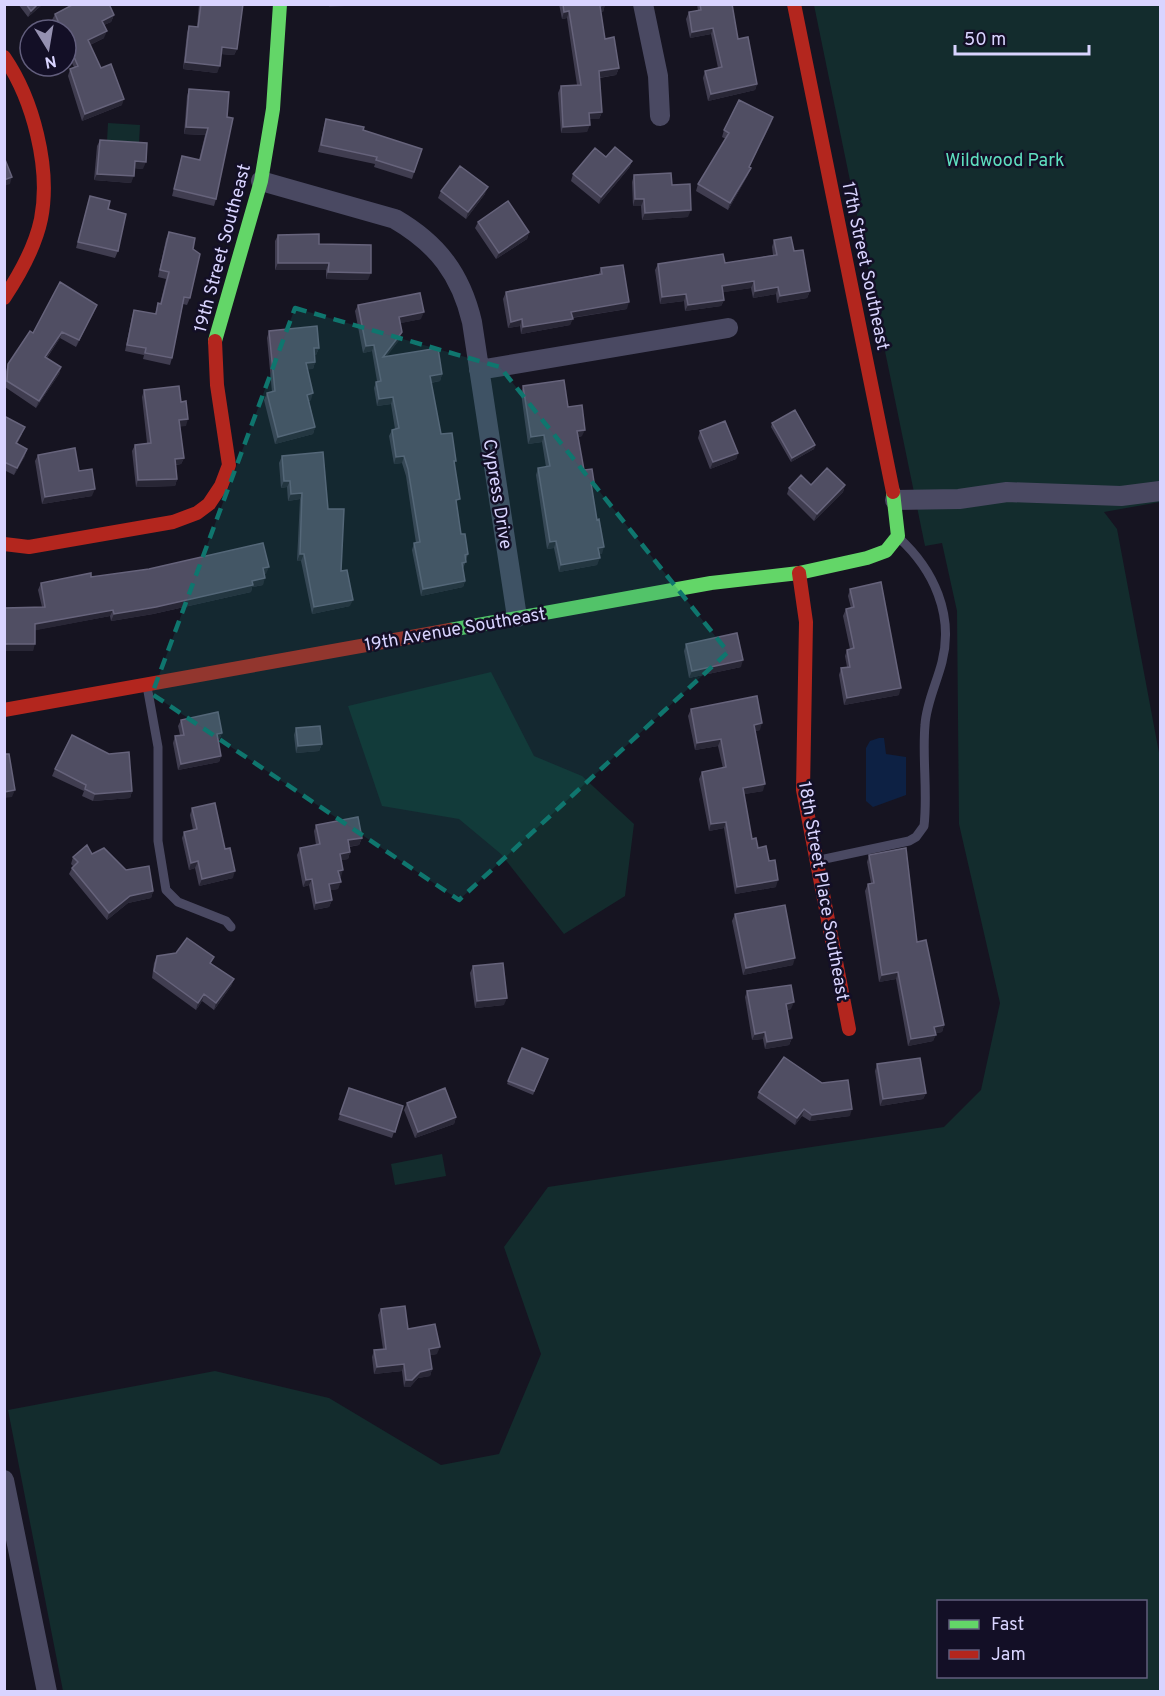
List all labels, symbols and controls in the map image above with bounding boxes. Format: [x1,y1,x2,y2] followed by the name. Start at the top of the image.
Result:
[18,18,78,78] north arrow
[955,18,1088,56] scale bar
[964,29,1006,52] text: 50 m
[43,50,58,72] text: N
[945,150,1065,173] park label: Wildwood Park
[190,162,257,335] street label: 19th Street Southeast
[835,180,894,353] street label: 17th Street Southeast
[476,438,517,551] street label: Cypress Drive
[363,603,548,658] street label: 19th Avenue Southeast
[792,780,853,1003] street label: 18th Street Place Southeast
[937,1600,1147,1678] legend
[991,1614,1024,1637] text: Fast
[991,1644,1026,1667] text: Jam

